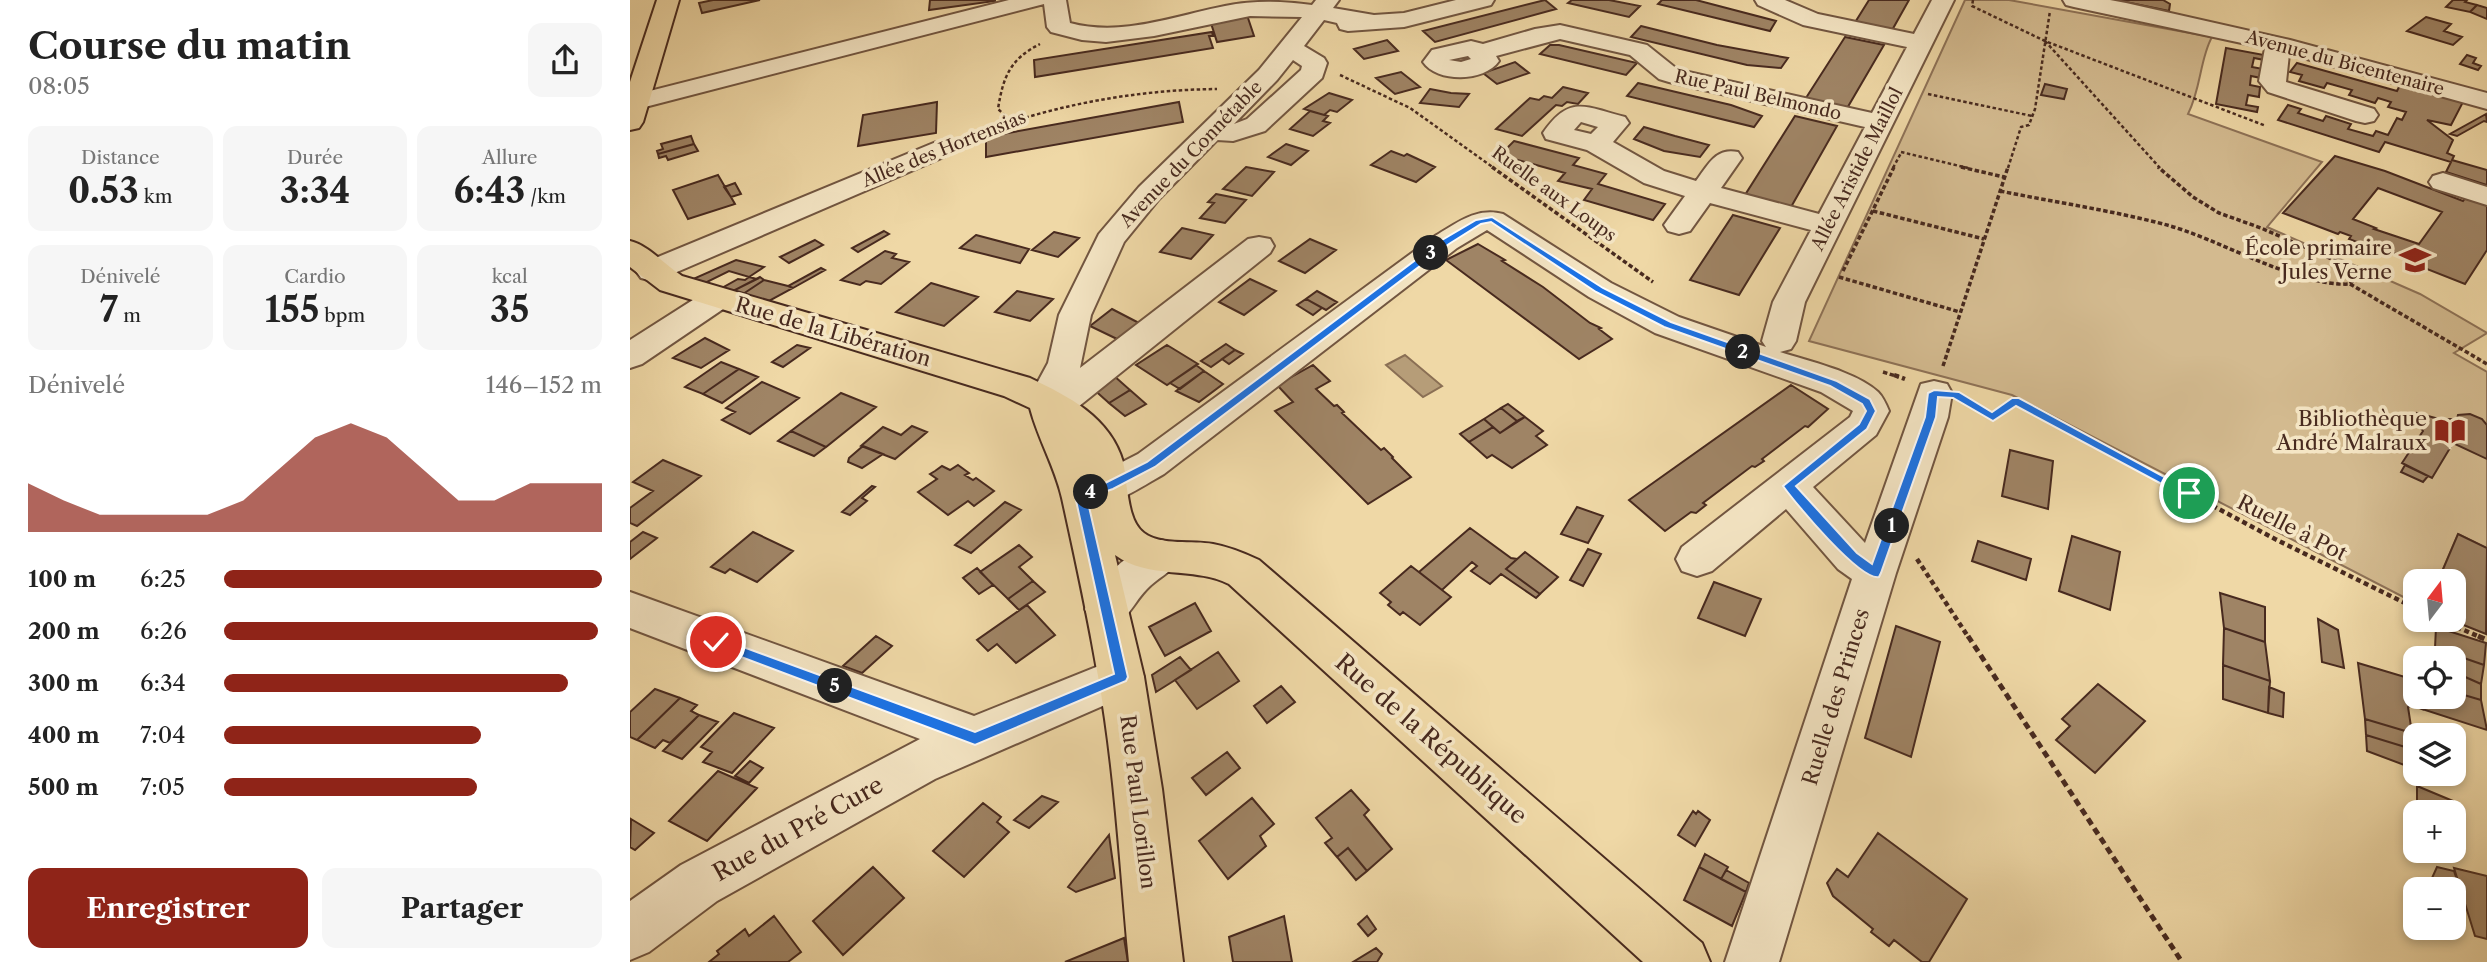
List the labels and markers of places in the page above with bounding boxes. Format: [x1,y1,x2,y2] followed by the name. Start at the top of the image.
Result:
[2244,235,2392,284] place label: École primaire Jules Verne
[1414,236,1448,270] pin: 3
[2398,243,2432,277] school or university icon: École primaire Jules Verne
[1726,334,1760,370] pin: 2
[2275,406,2428,455] place label: Bibliothèque André Malraux
[2433,414,2467,448] library icon: Bibliothèque André Malraux
[2159,463,2219,523] pin
[1074,475,1108,510] pin: 4
[1874,508,1910,544] pin: 1
[686,612,746,672] pin
[818,668,852,704] pin: 5

